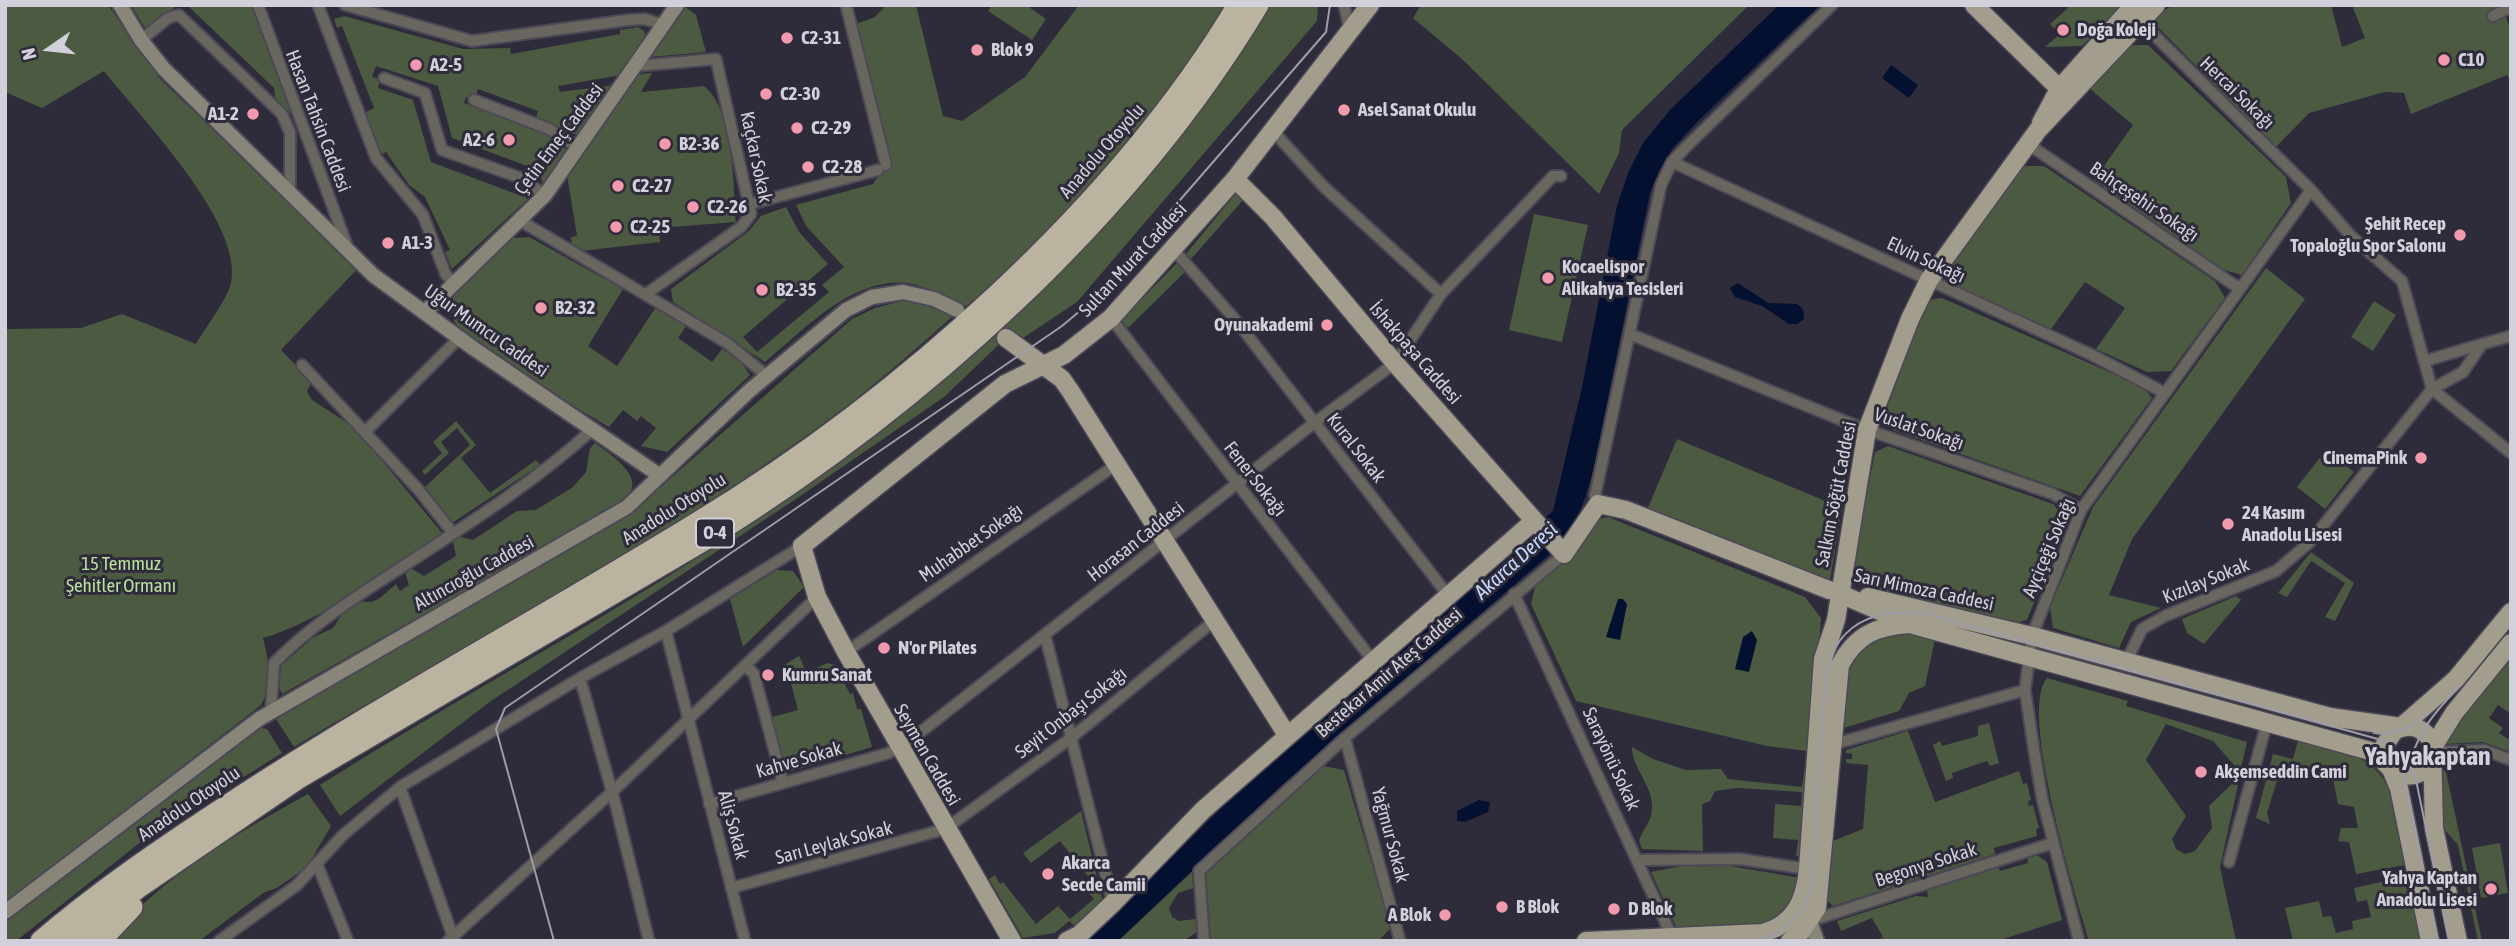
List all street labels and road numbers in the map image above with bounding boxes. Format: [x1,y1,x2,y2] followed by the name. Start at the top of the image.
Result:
[280,47,356,195] street label: Hasan Tahsin Caddesi
[2195,52,2279,134] street label: Hercai Sokağı
[510,79,608,199] street label: Çetin Emeç Caddesi
[1055,99,1149,203] street label: Anadolu Otoyolu
[735,109,777,205] street label: Kaçkar Sokak
[2085,157,2203,247] street label: Bahçeşehir Sokağı
[1074,198,1192,322] street label: Sultan Murat Caddesi
[1883,232,1969,288] street label: Elvin Sokağı
[420,280,552,382] street label: Uğur Mumcu Caddesi
[1364,297,1466,409] street label: İshakpaşa Caddesi
[1871,403,1967,455] street label: Vuslat Sokağı
[1322,408,1390,488] street label: Kural Sokak
[1811,419,1861,569] street label: Salkım Söğüt Caddesi
[1219,437,1291,521] street label: Fener Sokağı
[618,468,730,550] street label: Anadolu Otoyolu
[2018,495,2080,601] street label: Ayçiçeği Sokağı
[1083,497,1189,587] street label: Horasan Caddesi
[915,499,1027,587] street label: Muhabbet Sokağı
[696,518,734,548] road number: O-4
[410,531,538,615] street label: Altıncıoğlu Caddesi
[2159,553,2253,609] street label: Kızılay Sokak
[1852,564,1996,616] street label: Sarı Mimoza Caddesi
[1311,603,1467,743] street label: Bestekar Amir Ateş Caddesi
[1011,662,1131,764] street label: Seyit Onbaşı Sokağı
[889,700,965,810] street label: Seymen Caddesi
[1577,704,1645,814] street label: Sarayönü Sokak
[753,737,845,783] street label: Kahve Sokak
[134,762,244,846] street label: Anadolu Otoyolu
[1366,785,1414,885] street label: Yağmur Sokak
[713,788,753,862] street label: Aliş Sokak
[773,816,895,870] street label: Sarı Leylak Sokak
[1872,838,1980,892] street label: Begonya Sokak

